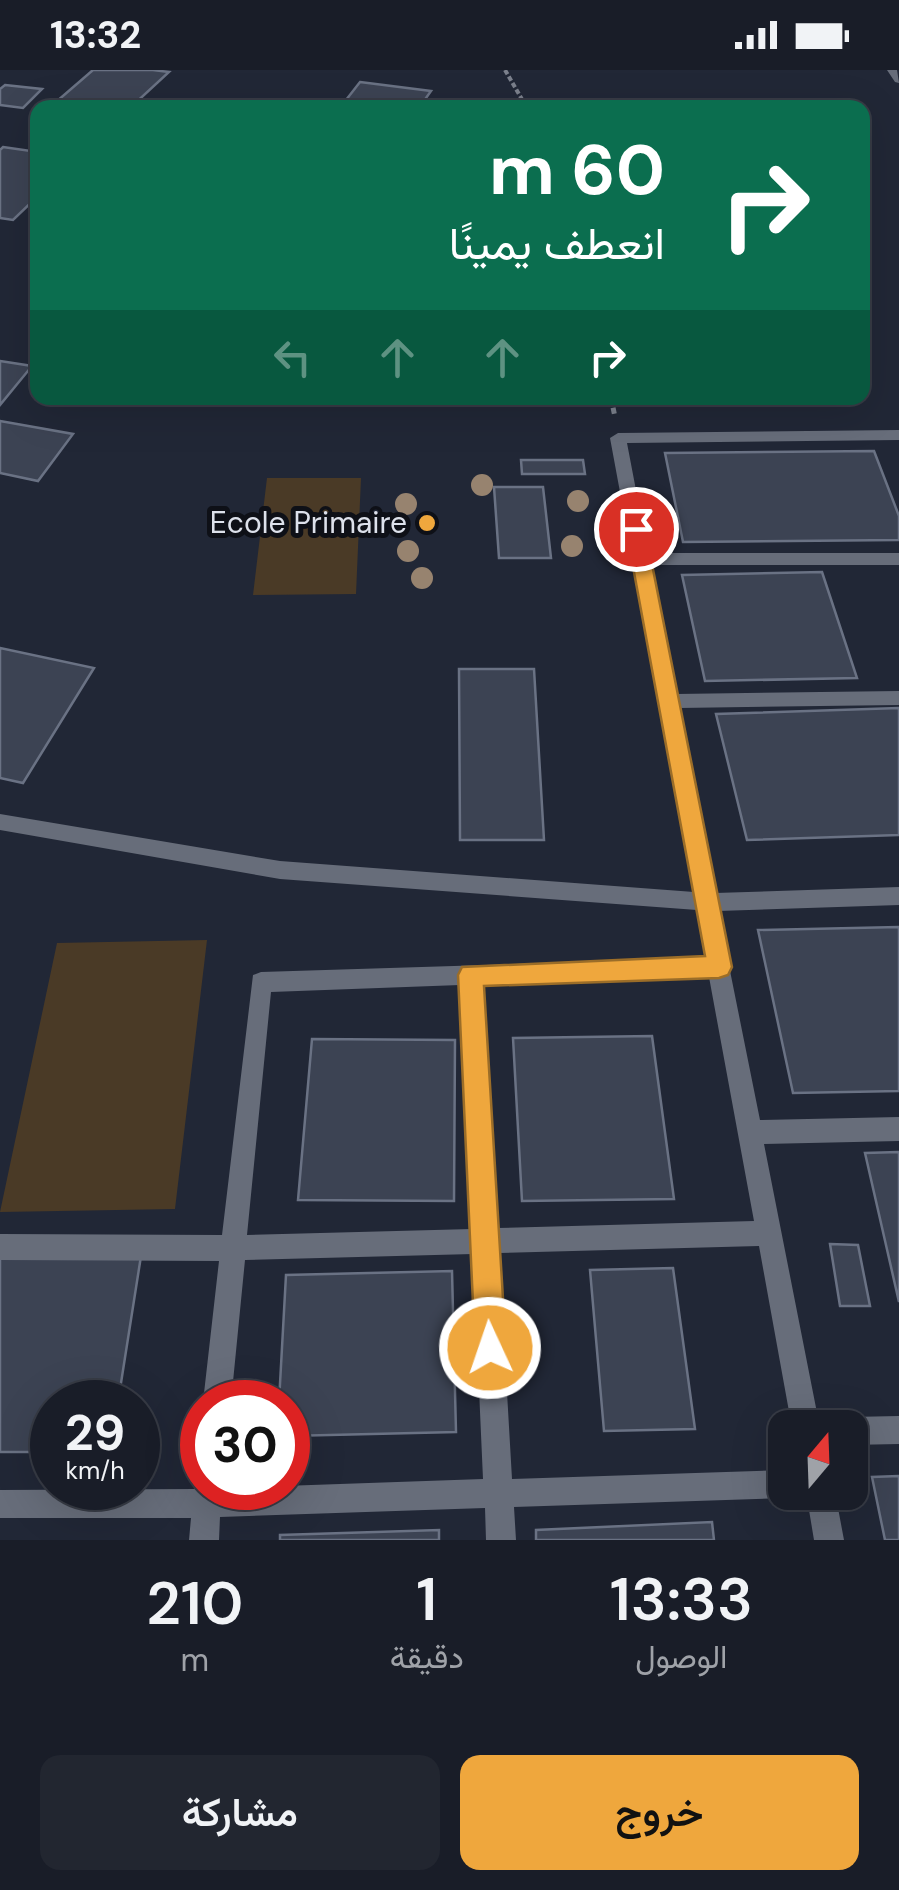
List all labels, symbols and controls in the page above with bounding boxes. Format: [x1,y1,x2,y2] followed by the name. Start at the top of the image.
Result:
[50,10,141,60] text: 13:32
[489,125,665,216] text: 60 m
[700,140,830,270] icon: right
[449,214,665,273] text: انعطف يمينًا
[265,330,320,385] icon: left
[370,330,425,385] icon: ahead
[475,330,530,385] icon: ahead
[580,330,635,385] icon: right
[594,487,679,572] pin
[609,502,664,557] icon: arrive
[210,503,407,542] place label: Ecole Primaire
[416,512,438,534] marker: Ecole Primaire
[438,1296,542,1400] position arrow
[180,1380,310,1510] speed limit sign: 30
[65,1400,125,1466] text: 29
[768,1410,868,1510] north arrow
[768,1410,868,1510] map controls
[65,1454,125,1487] text: km/h
[416,1560,437,1639] text: 1
[610,1560,753,1639] text: 13:33
[146,1564,244,1643] text: 210
[390,1636,464,1678] text: دقيقة
[635,1636,728,1678] text: الوصول
[181,1639,209,1681] text: m
[40,1755,440,1870] button: مشاركة
[460,1755,859,1870] button: خروج

